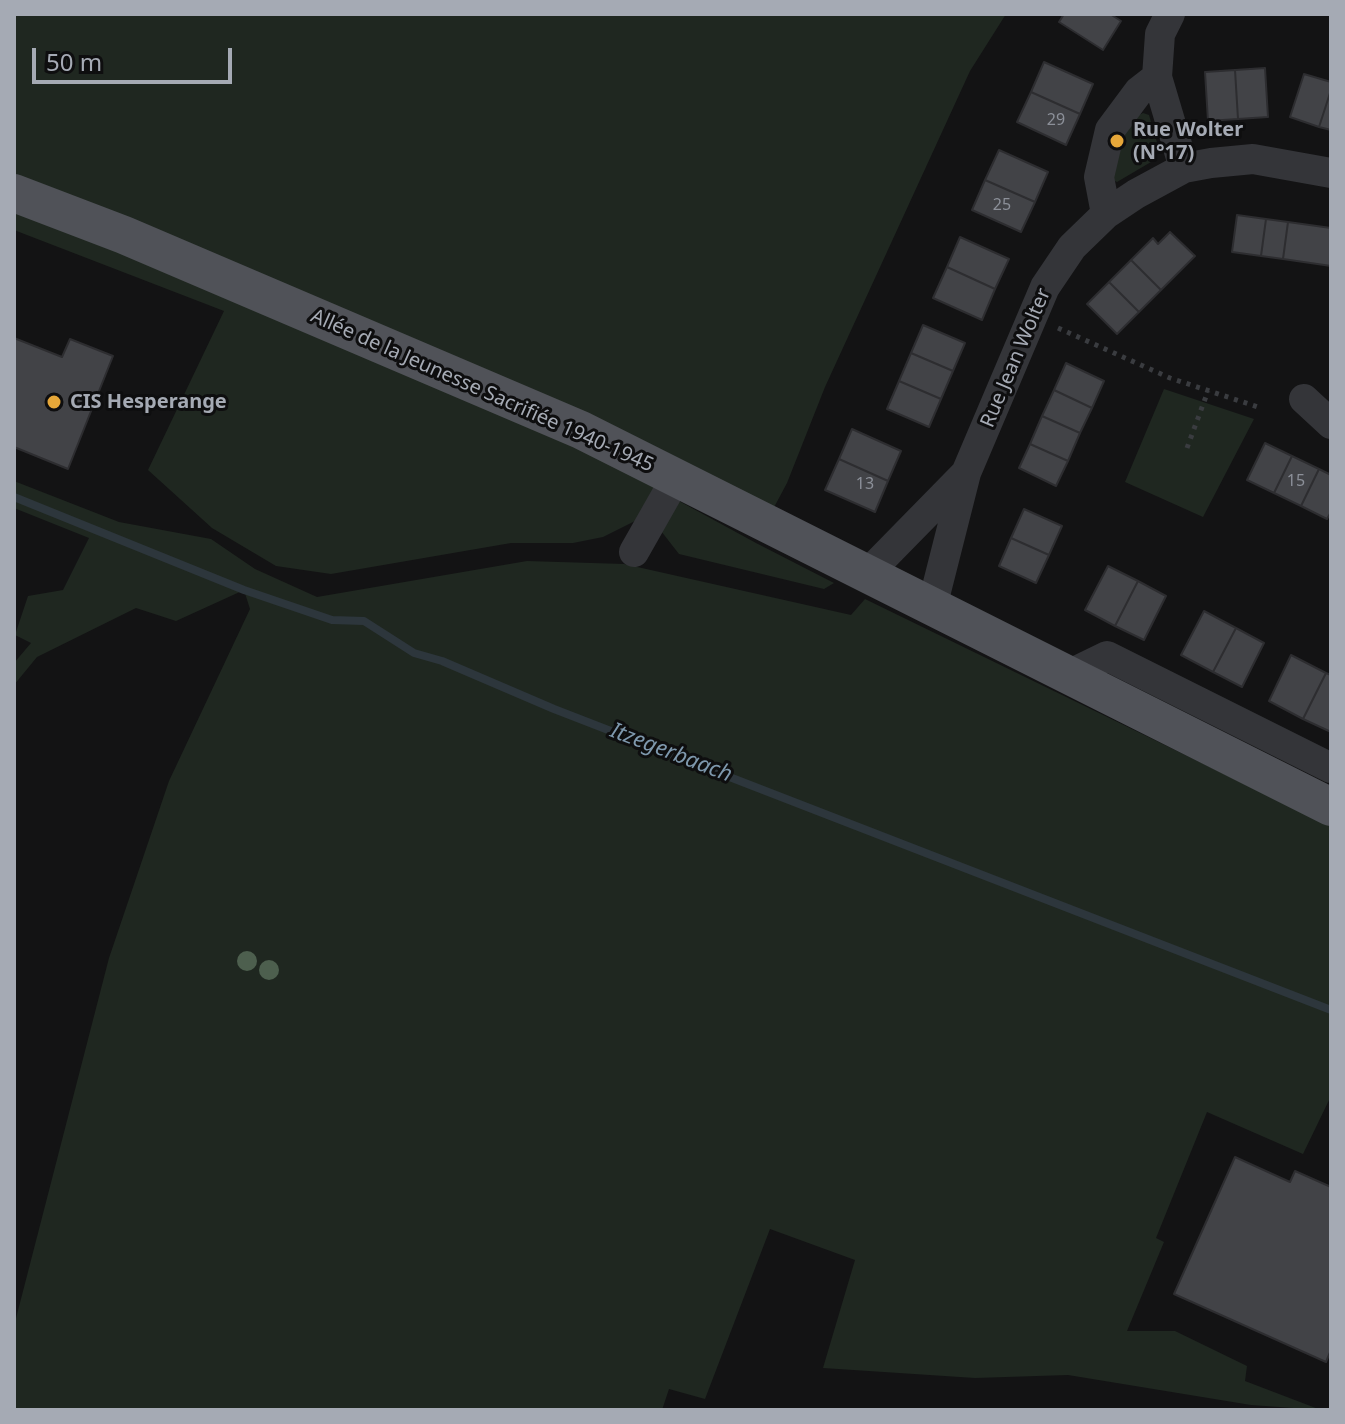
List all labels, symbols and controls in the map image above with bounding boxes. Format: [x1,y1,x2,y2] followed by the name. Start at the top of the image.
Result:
[36,32,236,82] scale bar
[46,45,102,78] text: 50 m
[1047,110,1065,130] house number: 29
[1133,118,1243,165] place label: Rue Wolter (N°17)
[1108,132,1126,150] marker: Rue Wolter (N°17)
[993,195,1011,215] house number: 25
[976,285,1056,431] street label: Rue Jean Wolter
[307,304,657,478] street label: Allée de la Jeunesse Sacrifiée 1940-1945
[70,390,227,414] place label: CIS Hesperange
[45,393,63,411] marker: CIS Hesperange
[1287,471,1305,491] house number: 15
[856,474,874,494] house number: 13
[606,718,736,788] water label: Itzegerbaach

